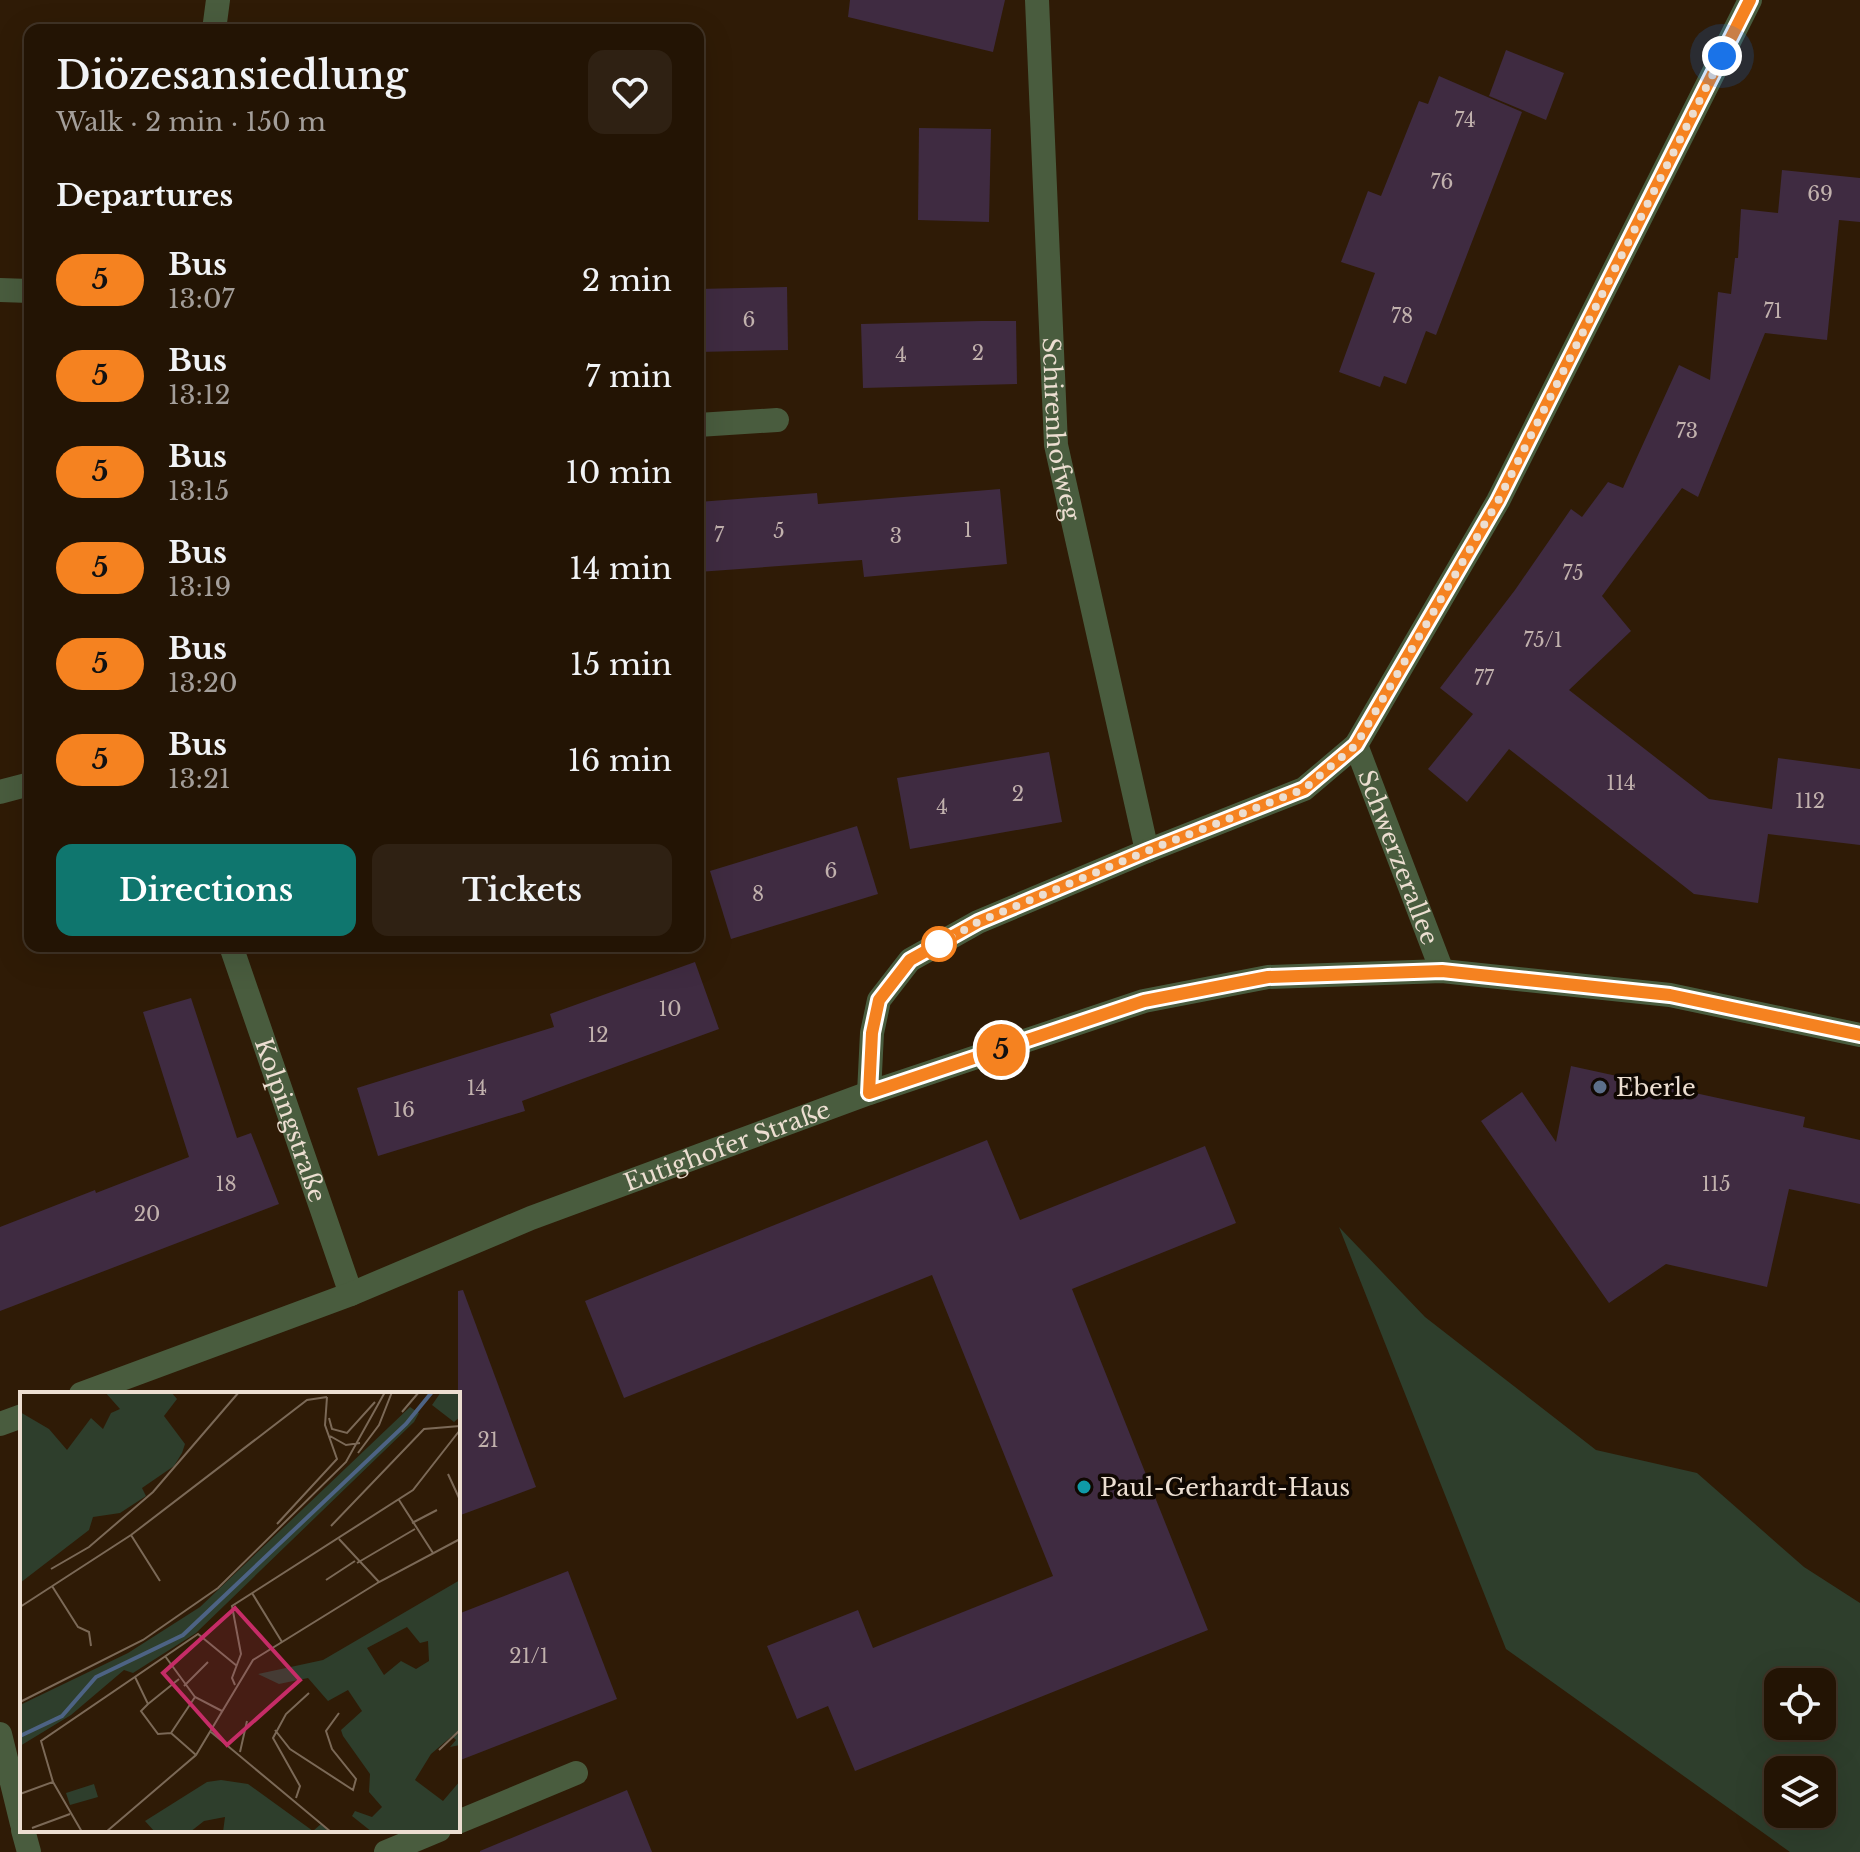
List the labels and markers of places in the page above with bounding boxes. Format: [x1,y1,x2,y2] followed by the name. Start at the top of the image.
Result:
[922,927,956,961] unlabelled marker
[1616,1073,1696,1102] place label: Eberle
[1591,1078,1609,1096] marker: Eberle
[1100,1473,1350,1502] place label: Paul-Gerhardt-Haus
[1075,1478,1093,1496] marker: Paul-Gerhardt-Haus

